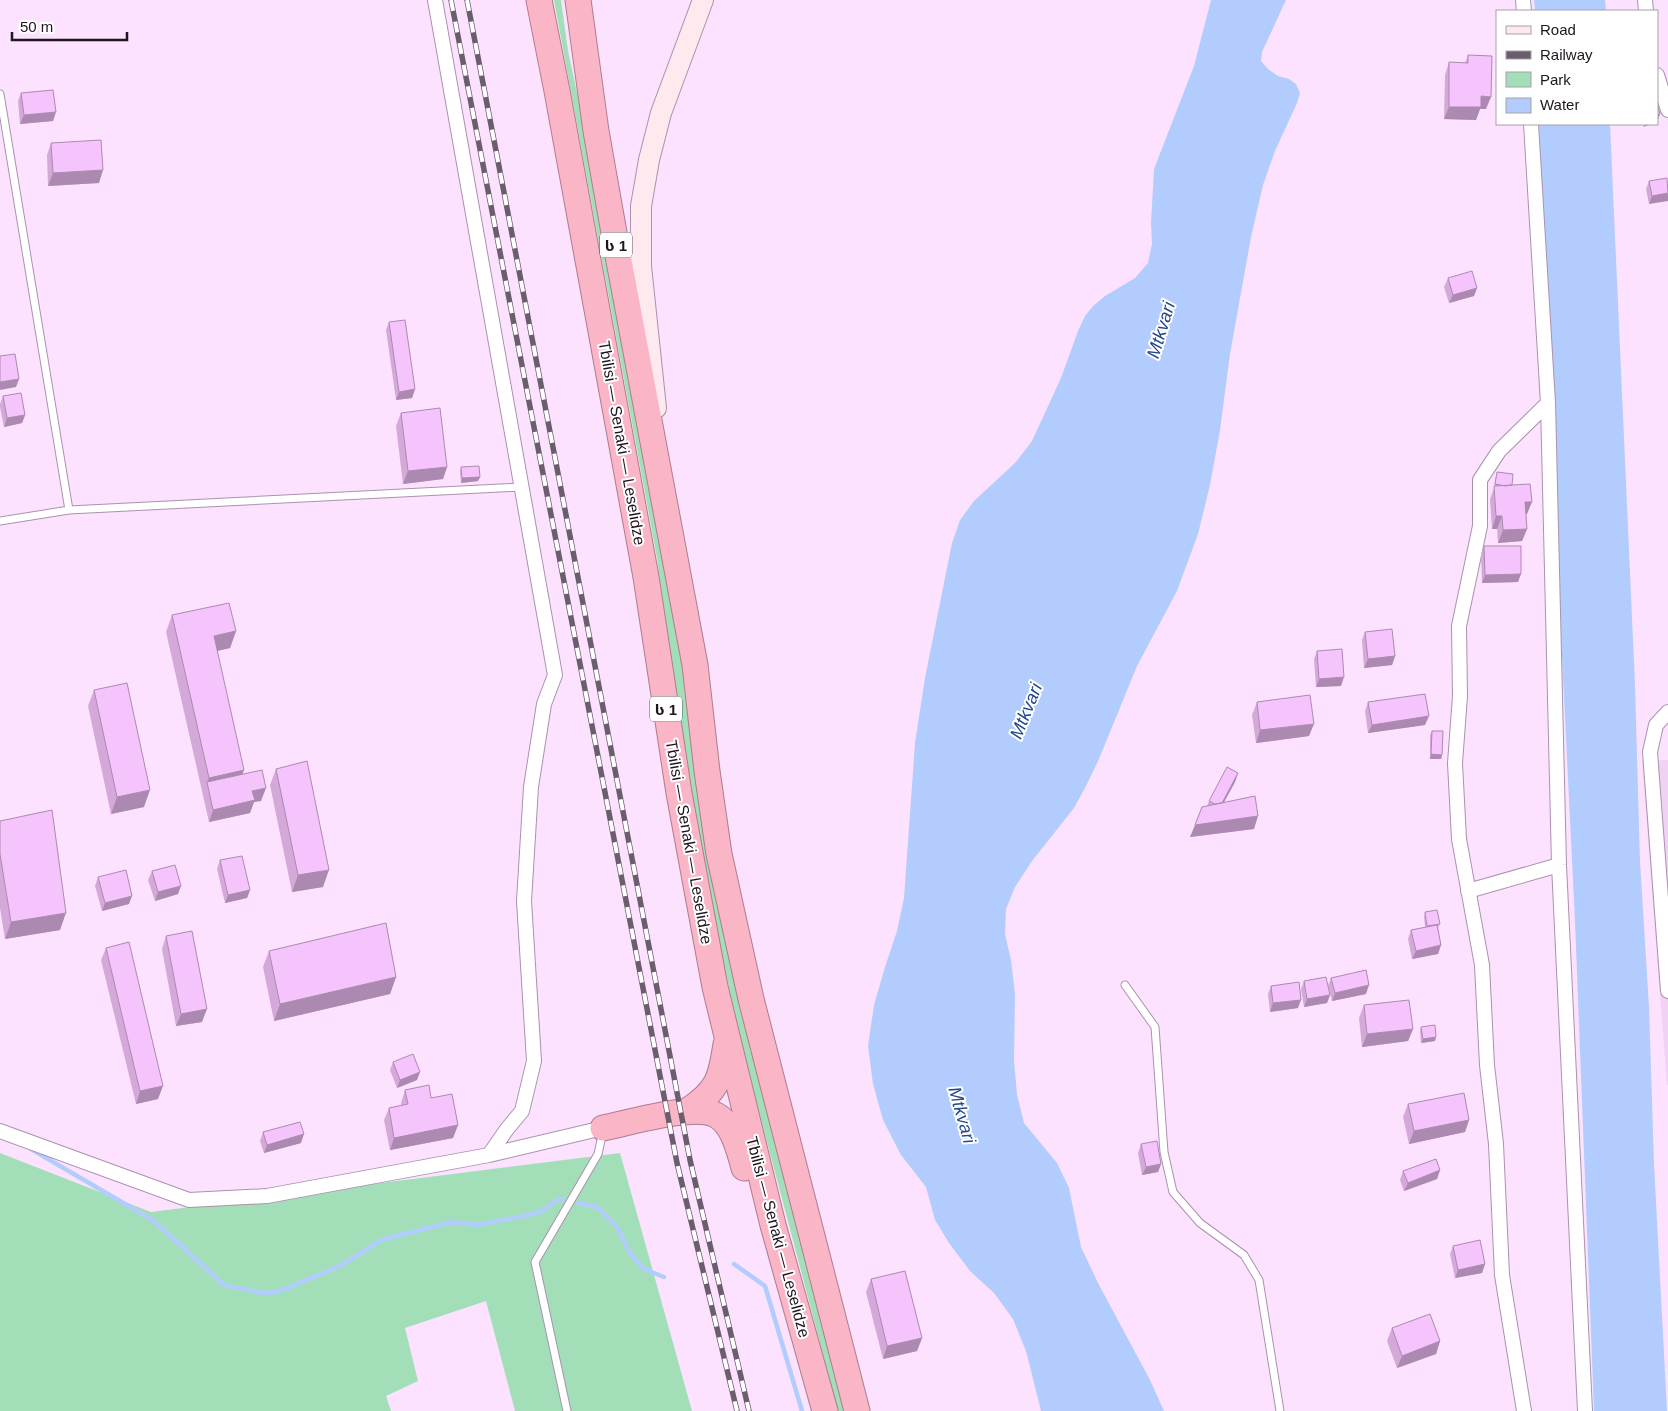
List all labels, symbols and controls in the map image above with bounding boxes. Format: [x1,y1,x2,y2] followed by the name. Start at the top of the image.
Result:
[12,10,128,42] scale bar
[1496,10,1658,125] legend
[20,18,53,35] text: 50 m
[1540,21,1576,38] text: Road
[1540,46,1593,63] text: Railway
[1540,71,1571,88] text: Park
[1540,96,1579,113] text: Water
[600,232,632,258] road number: ს 1
[1143,298,1179,361] water label: Mtkvari
[596,339,648,547] street label: Tbilisi — Senaki — Leselidze
[1006,679,1047,742] water label: Mtkvari
[650,696,682,722] road number: ს 1
[663,738,715,946] street label: Tbilisi — Senaki — Leselidze
[944,1084,980,1147] water label: Mtkvari
[743,1135,813,1339] street label: Tbilisi — Senaki — Leselidze

